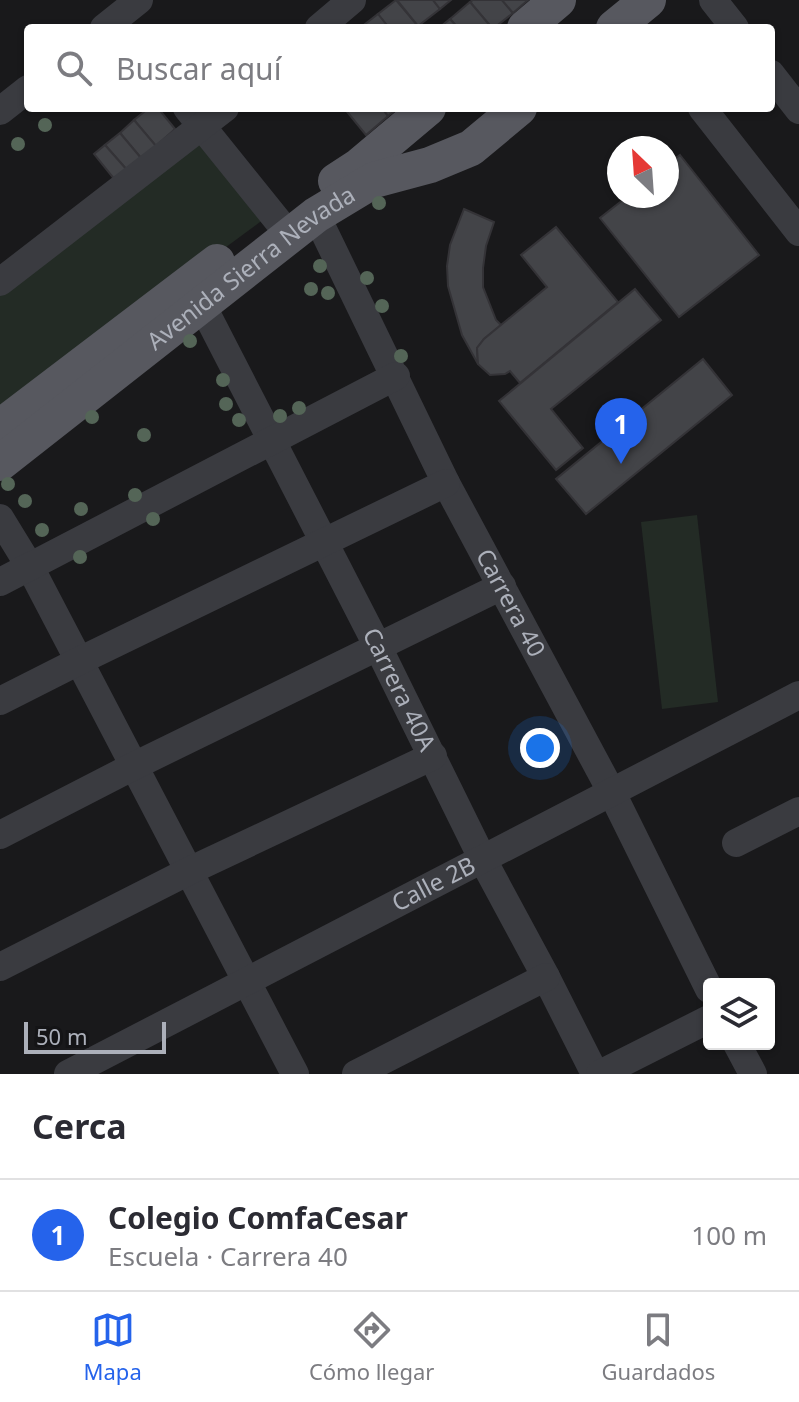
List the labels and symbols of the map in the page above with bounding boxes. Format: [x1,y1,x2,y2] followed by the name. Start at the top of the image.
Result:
[607,136,679,208] north arrow
[139,177,361,357] street label: Avenida Sierra Nevada
[595,398,647,464] pin: 1
[469,542,554,662] street label: Carrera 40
[356,622,445,757] street label: Carrera 40A
[520,728,560,768] your location
[385,848,481,918] street label: Calle 2B
[24,1018,166,1054] scale bar

